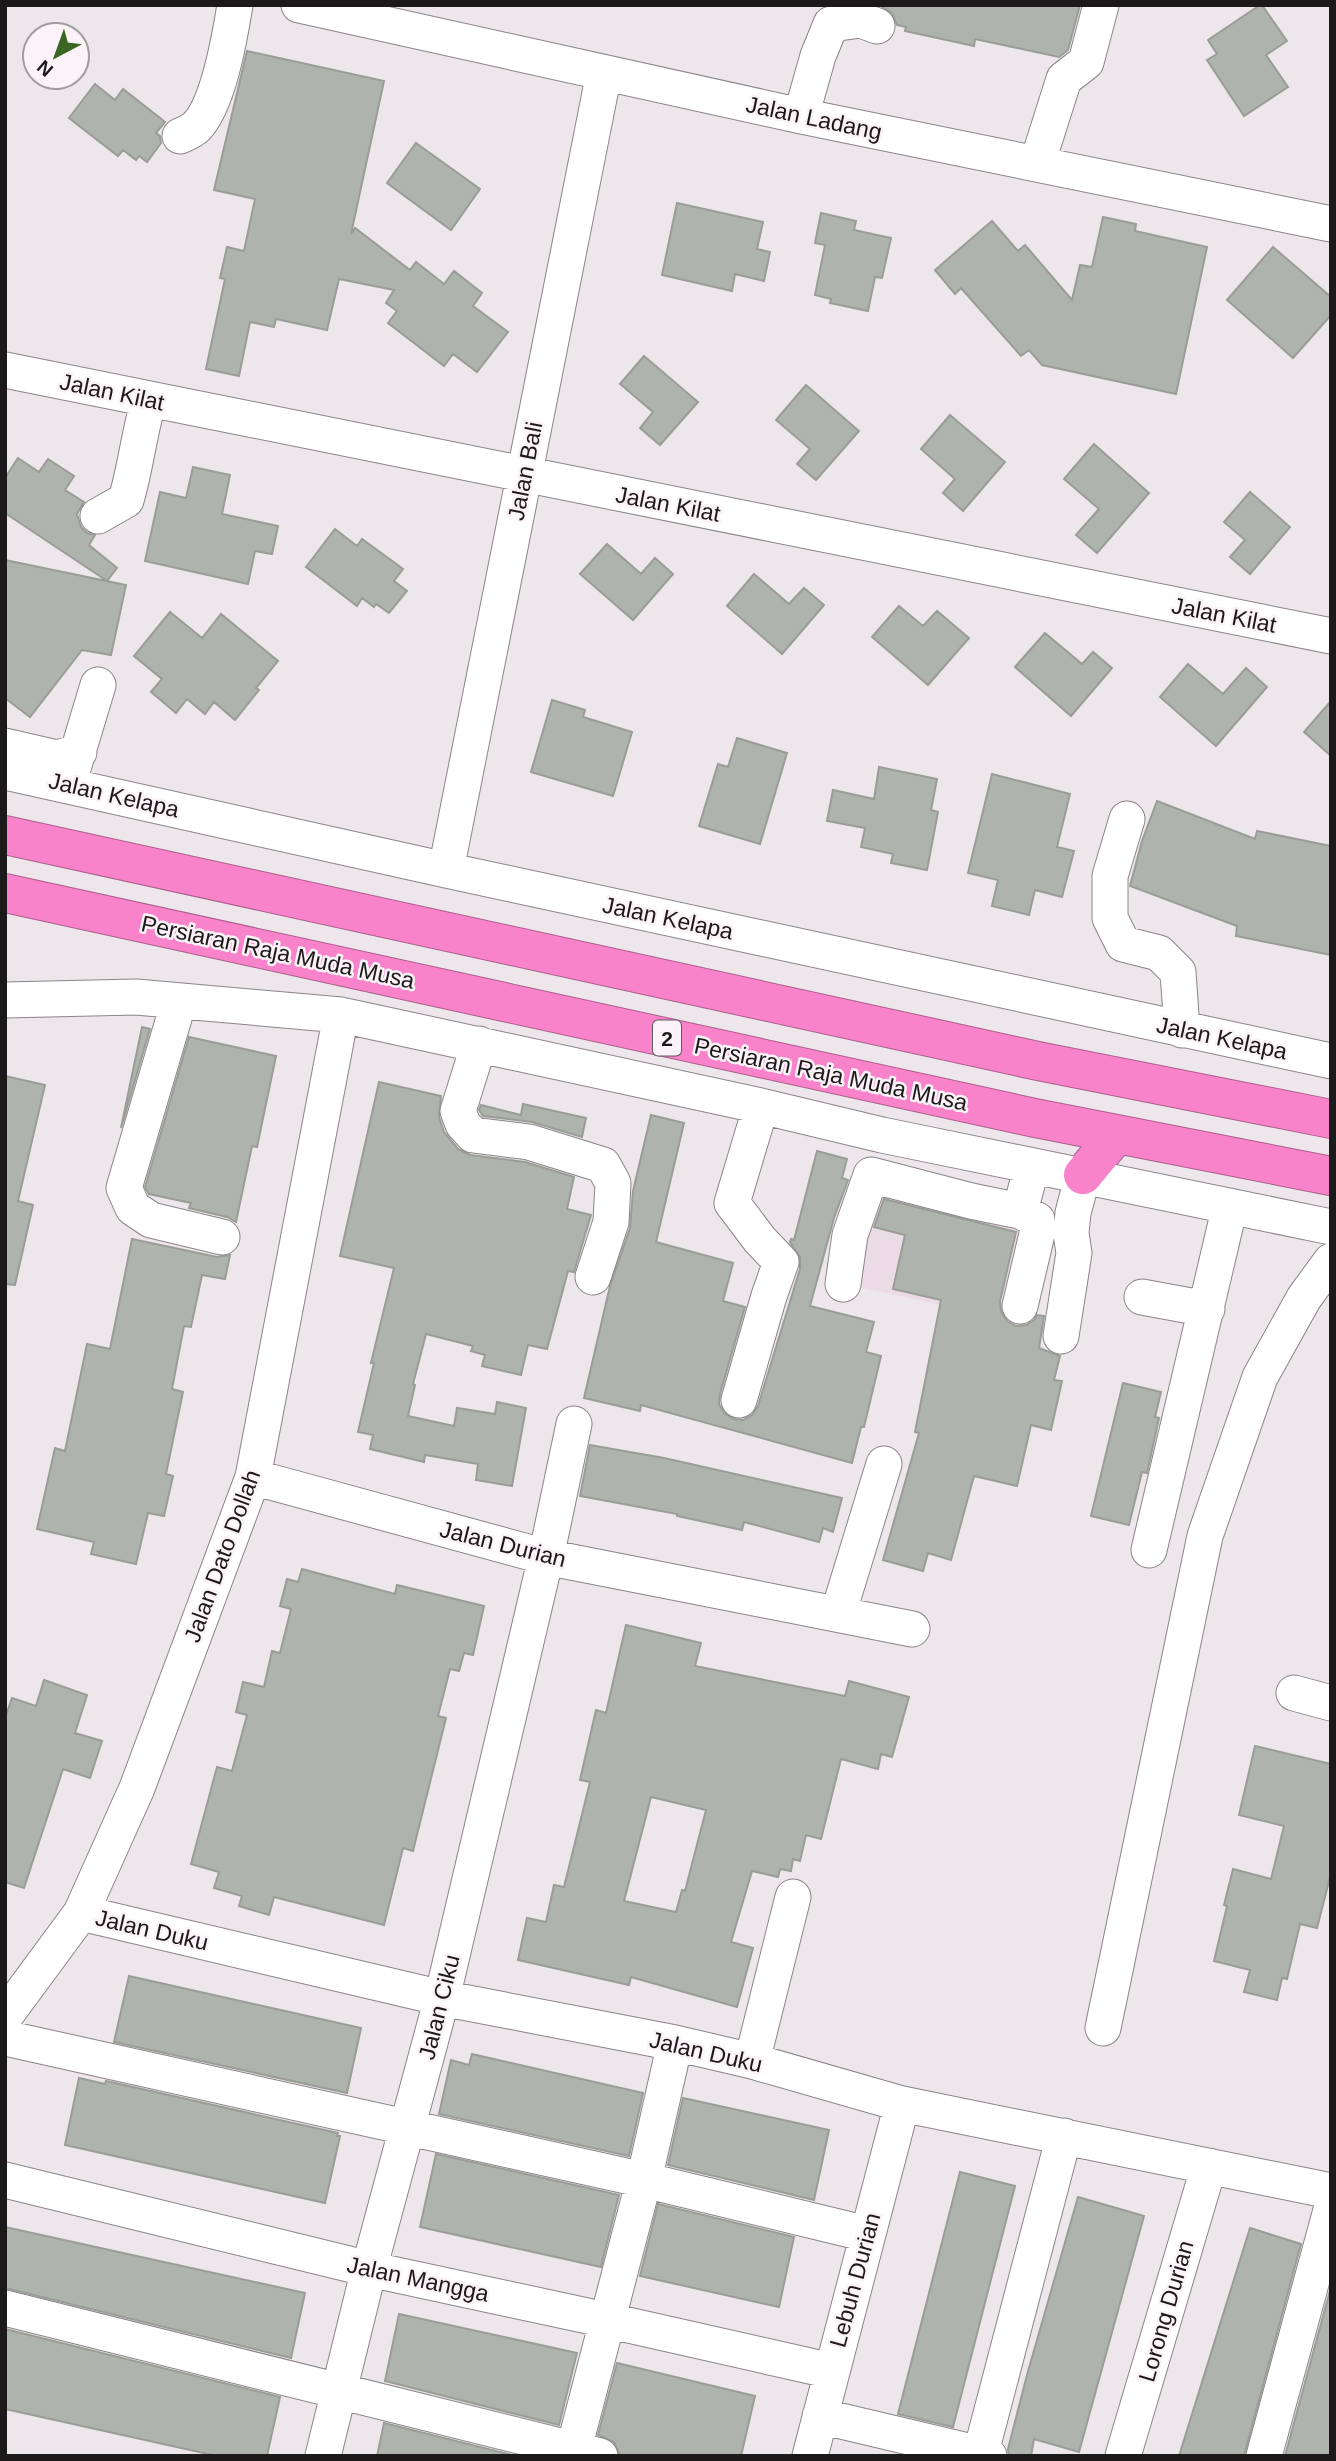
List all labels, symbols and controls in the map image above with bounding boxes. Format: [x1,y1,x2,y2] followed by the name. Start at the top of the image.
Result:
[21,21,91,91] north arrow
[33,56,57,81] text: N
[744,91,884,145] street label: Jalan Ladang
[57,368,167,416] street label: Jalan Kilat
[503,420,547,522] street label: Jalan Bali
[613,481,723,527] street label: Jalan Kilat
[1169,592,1279,638] street label: Jalan Kilat
[46,767,182,823] street label: Jalan Kelapa
[600,891,736,945] street label: Jalan Kelapa
[139,910,417,994] street label: Persiaran Raja Muda Musa
[1154,1011,1290,1065] street label: Jalan Kelapa
[653,1020,681,1056] road number: 2
[692,1032,970,1116] street label: Persiaran Raja Muda Musa
[179,1466,265,1646] street label: Jalan Dato Dollah
[437,1516,569,1572] street label: Jalan Durian
[93,1904,211,1956] street label: Jalan Duku
[413,1952,465,2062] street label: Jalan Ciku
[647,2026,765,2078] street label: Jalan Duku
[825,2210,885,2350] street label: Lebuh Durian
[1133,2237,1199,2385] street label: Lorong Durian
[345,2251,492,2307] street label: Jalan Mangga

